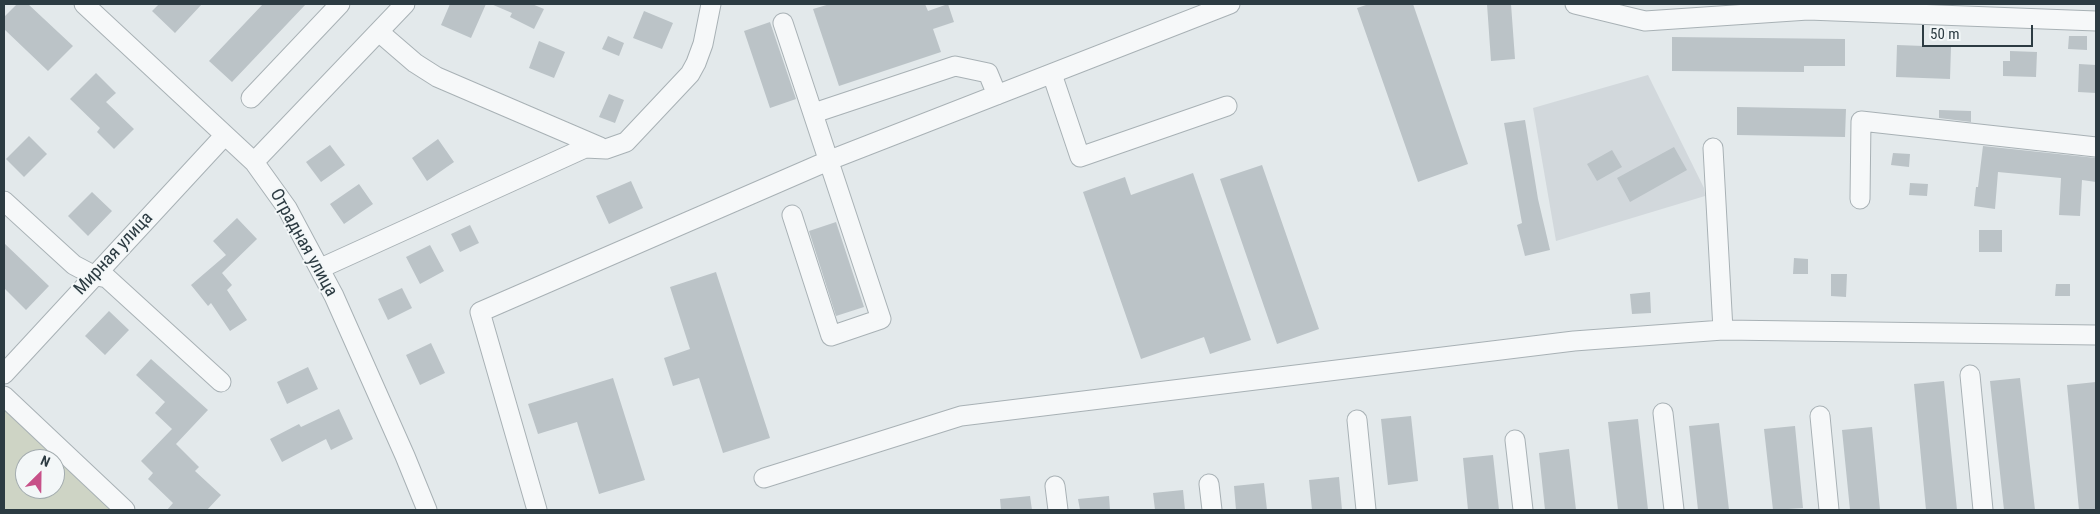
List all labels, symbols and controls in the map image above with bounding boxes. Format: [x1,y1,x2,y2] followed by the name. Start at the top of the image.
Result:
[1925,15,2036,47] scale bar
[1930,25,1960,43] text: 50 m
[265,185,341,301] street label: Отрадная улица
[70,208,158,300] street label: Мирная улица
[15,449,65,499] north arrow
[38,452,53,470] text: N

